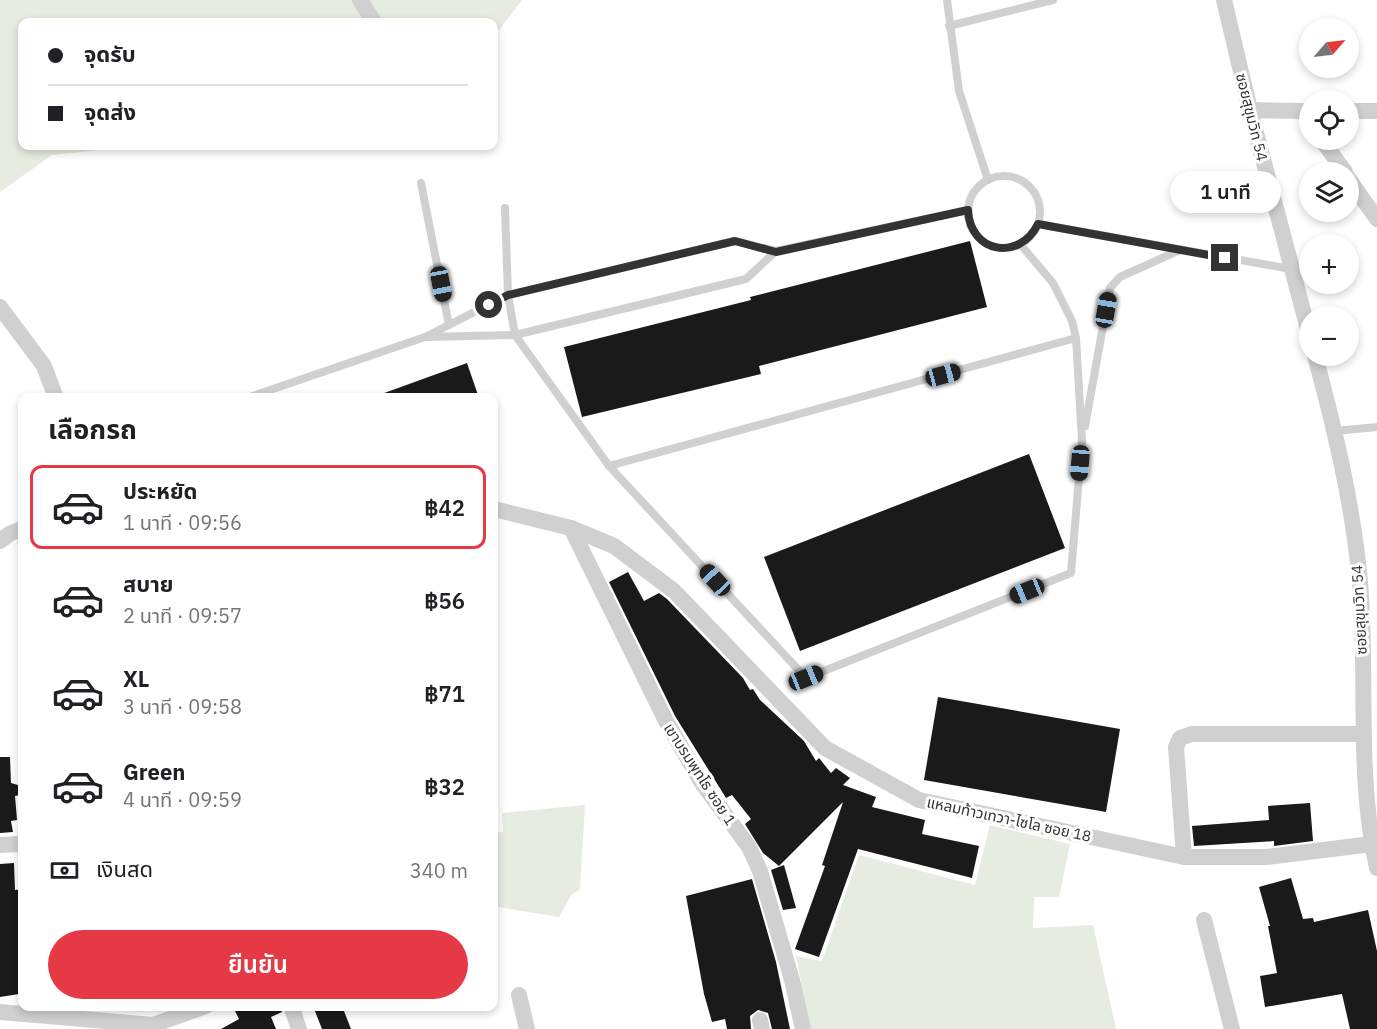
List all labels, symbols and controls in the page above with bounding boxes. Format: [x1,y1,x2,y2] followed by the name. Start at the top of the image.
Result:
[1299,18,1359,78] north arrow
[1299,18,1359,366] map controls
[84,39,136,68] text: จุดรับ
[1232,71,1272,163] street label: ซอยสุขุมวิท 54
[1299,90,1359,150] button: locate
[84,97,136,126] text: จุดส่ง
[1299,162,1359,222] button: layers
[1170,171,1280,213] callout: 1 นาที
[1200,178,1251,205] text: 1 นาที
[1299,234,1359,294] button: +
[1211,244,1238,271] route end
[429,265,453,303] car
[475,291,502,318] route start
[1094,291,1118,329] car
[1299,306,1359,366] button: −
[923,362,963,388] car
[48,411,137,446] text: เลือกรถ
[1069,444,1091,482] car
[123,476,198,505] text: ประหยัด
[51,480,105,534] icon: car
[424,493,465,522] text: ฿42
[123,509,242,536] text: 1 นาที · 09:56
[696,561,734,599] car
[1347,565,1371,655] street label: ซอยสุขุมวิท 54
[123,569,173,598] text: สบาย
[51,573,105,627] icon: car
[1007,576,1047,606] car
[424,586,465,615] text: ฿56
[123,602,242,629] text: 2 นาที · 09:57
[786,663,826,693] car
[123,664,149,693] text: XL
[51,666,105,720] icon: car
[424,679,465,708] text: ฿71
[123,693,242,720] text: 3 นาที · 09:58
[660,719,740,829] street label: เขาบรมพุทโธ ซอย 1
[123,757,185,786] text: Green
[51,759,105,813] icon: car
[424,772,465,801] text: ฿32
[123,786,242,813] text: 4 นาที · 09:59
[925,792,1093,846] street label: แหลมท้าวเทวา-ไซโล ซอย 18
[48,854,81,887] icon: cash
[96,854,153,883] text: เงินสด
[410,857,468,884] text: 340 m
[48,930,468,999] button: ยืนยัน

